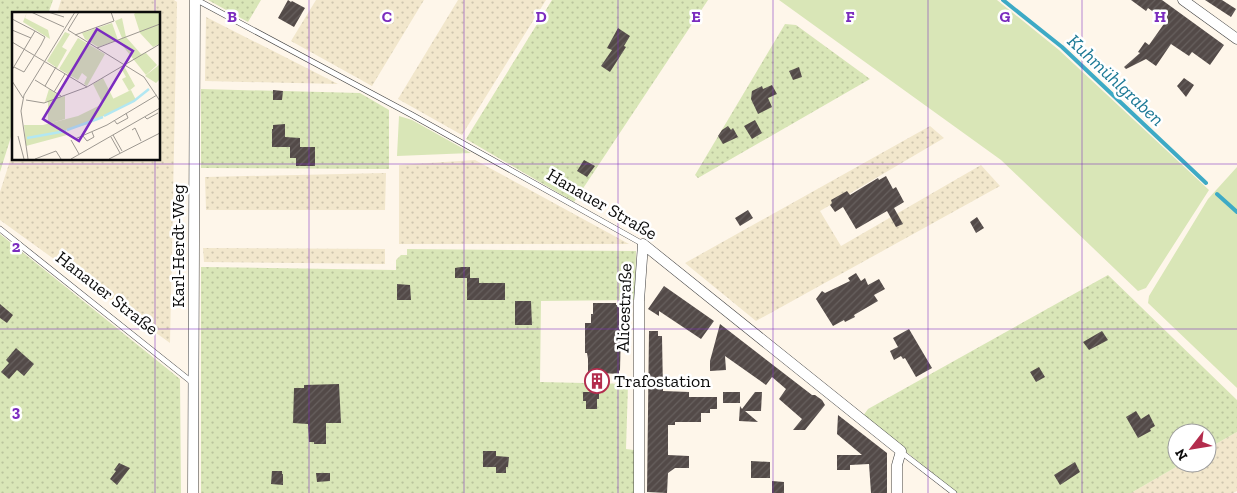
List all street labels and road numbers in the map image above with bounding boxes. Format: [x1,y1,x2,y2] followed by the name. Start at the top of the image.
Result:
[543,164,661,244] street label: Hanauer Straße
[167,184,189,308] street label: Karl-Herdt-Weg
[51,246,163,340] street label: Hanauer Straße
[611,263,637,353] street label: Alicestraße

